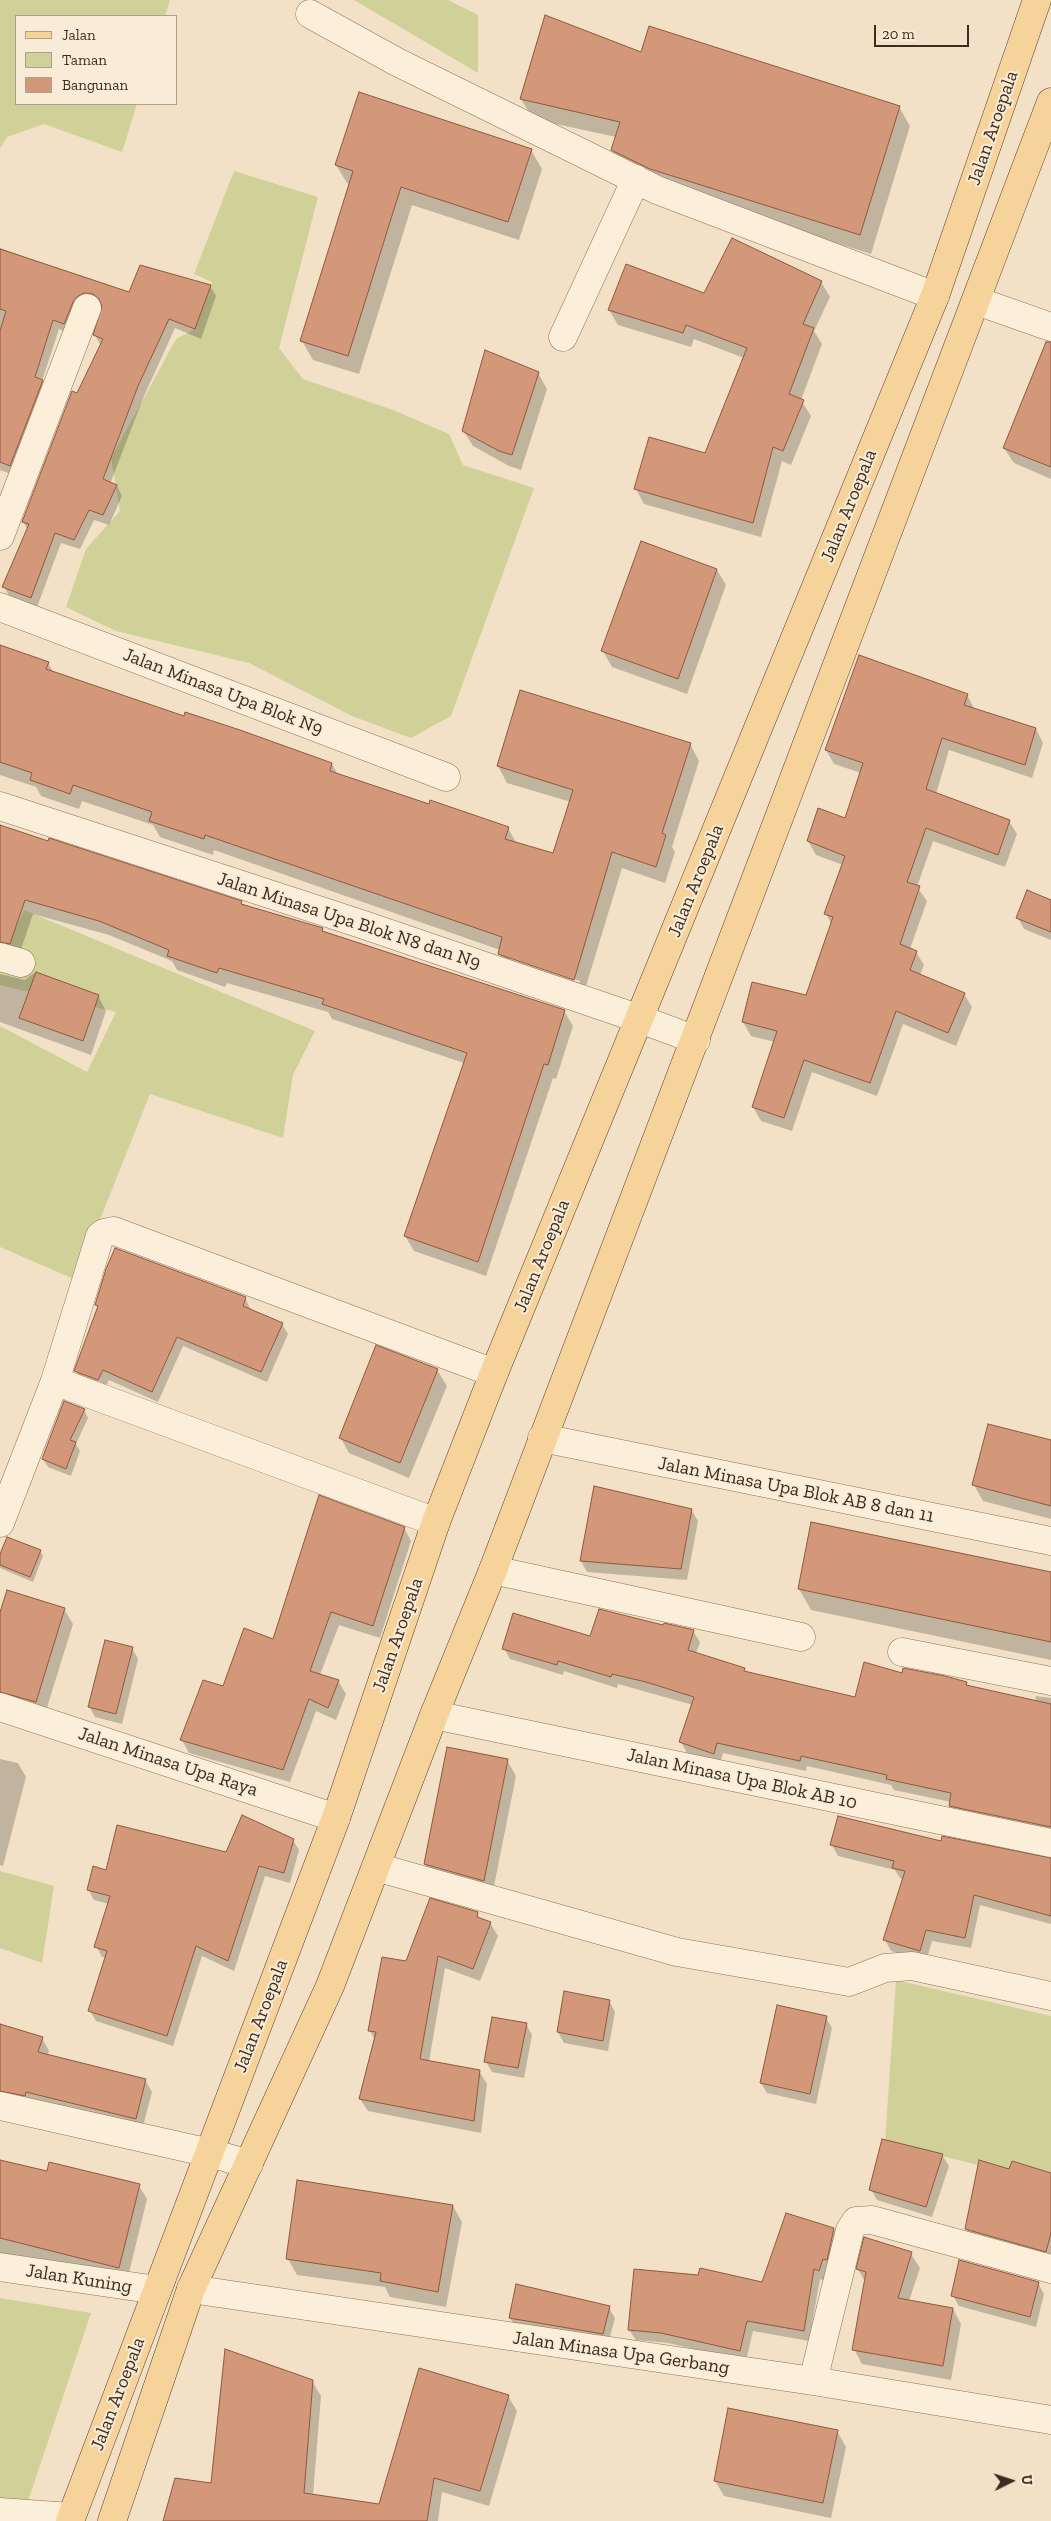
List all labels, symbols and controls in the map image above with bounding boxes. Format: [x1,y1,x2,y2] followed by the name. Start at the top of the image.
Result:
[15,15,178,105] legend
[876,15,971,47] scale bar
[882,25,915,43] text: 20 m
[62,26,96,44] text: Jalan
[62,51,107,69] text: Taman
[963,68,1023,188] street label: Jalan Aroepala
[62,76,128,94] text: Bangunan
[816,446,882,566] street label: Jalan Aroepala
[120,643,326,741] street label: Jalan Minasa Upa Blok N9
[663,821,729,941] street label: Jalan Aroepala
[214,868,484,974] street label: Jalan Minasa Upa Blok N8 dan N9
[509,1196,575,1316] street label: Jalan Aroepala
[656,1452,936,1528] street label: Jalan Minasa Upa Blok AB 8 dan 11
[368,1575,428,1695] street label: Jalan Aroepala
[75,1722,261,1802] street label: Jalan Minasa Upa Raya
[625,1743,859,1815] street label: Jalan Minasa Upa Blok AB 10
[229,1956,293,2076] street label: Jalan Aroepala
[24,2259,134,2299] street label: Jalan Kuning
[511,2326,731,2380] street label: Jalan Minasa Upa Gerbang
[86,2334,150,2454] street label: Jalan Aroepala
[986,2456,1036,2506] north arrow
[1018,2474,1035,2486] text: U

